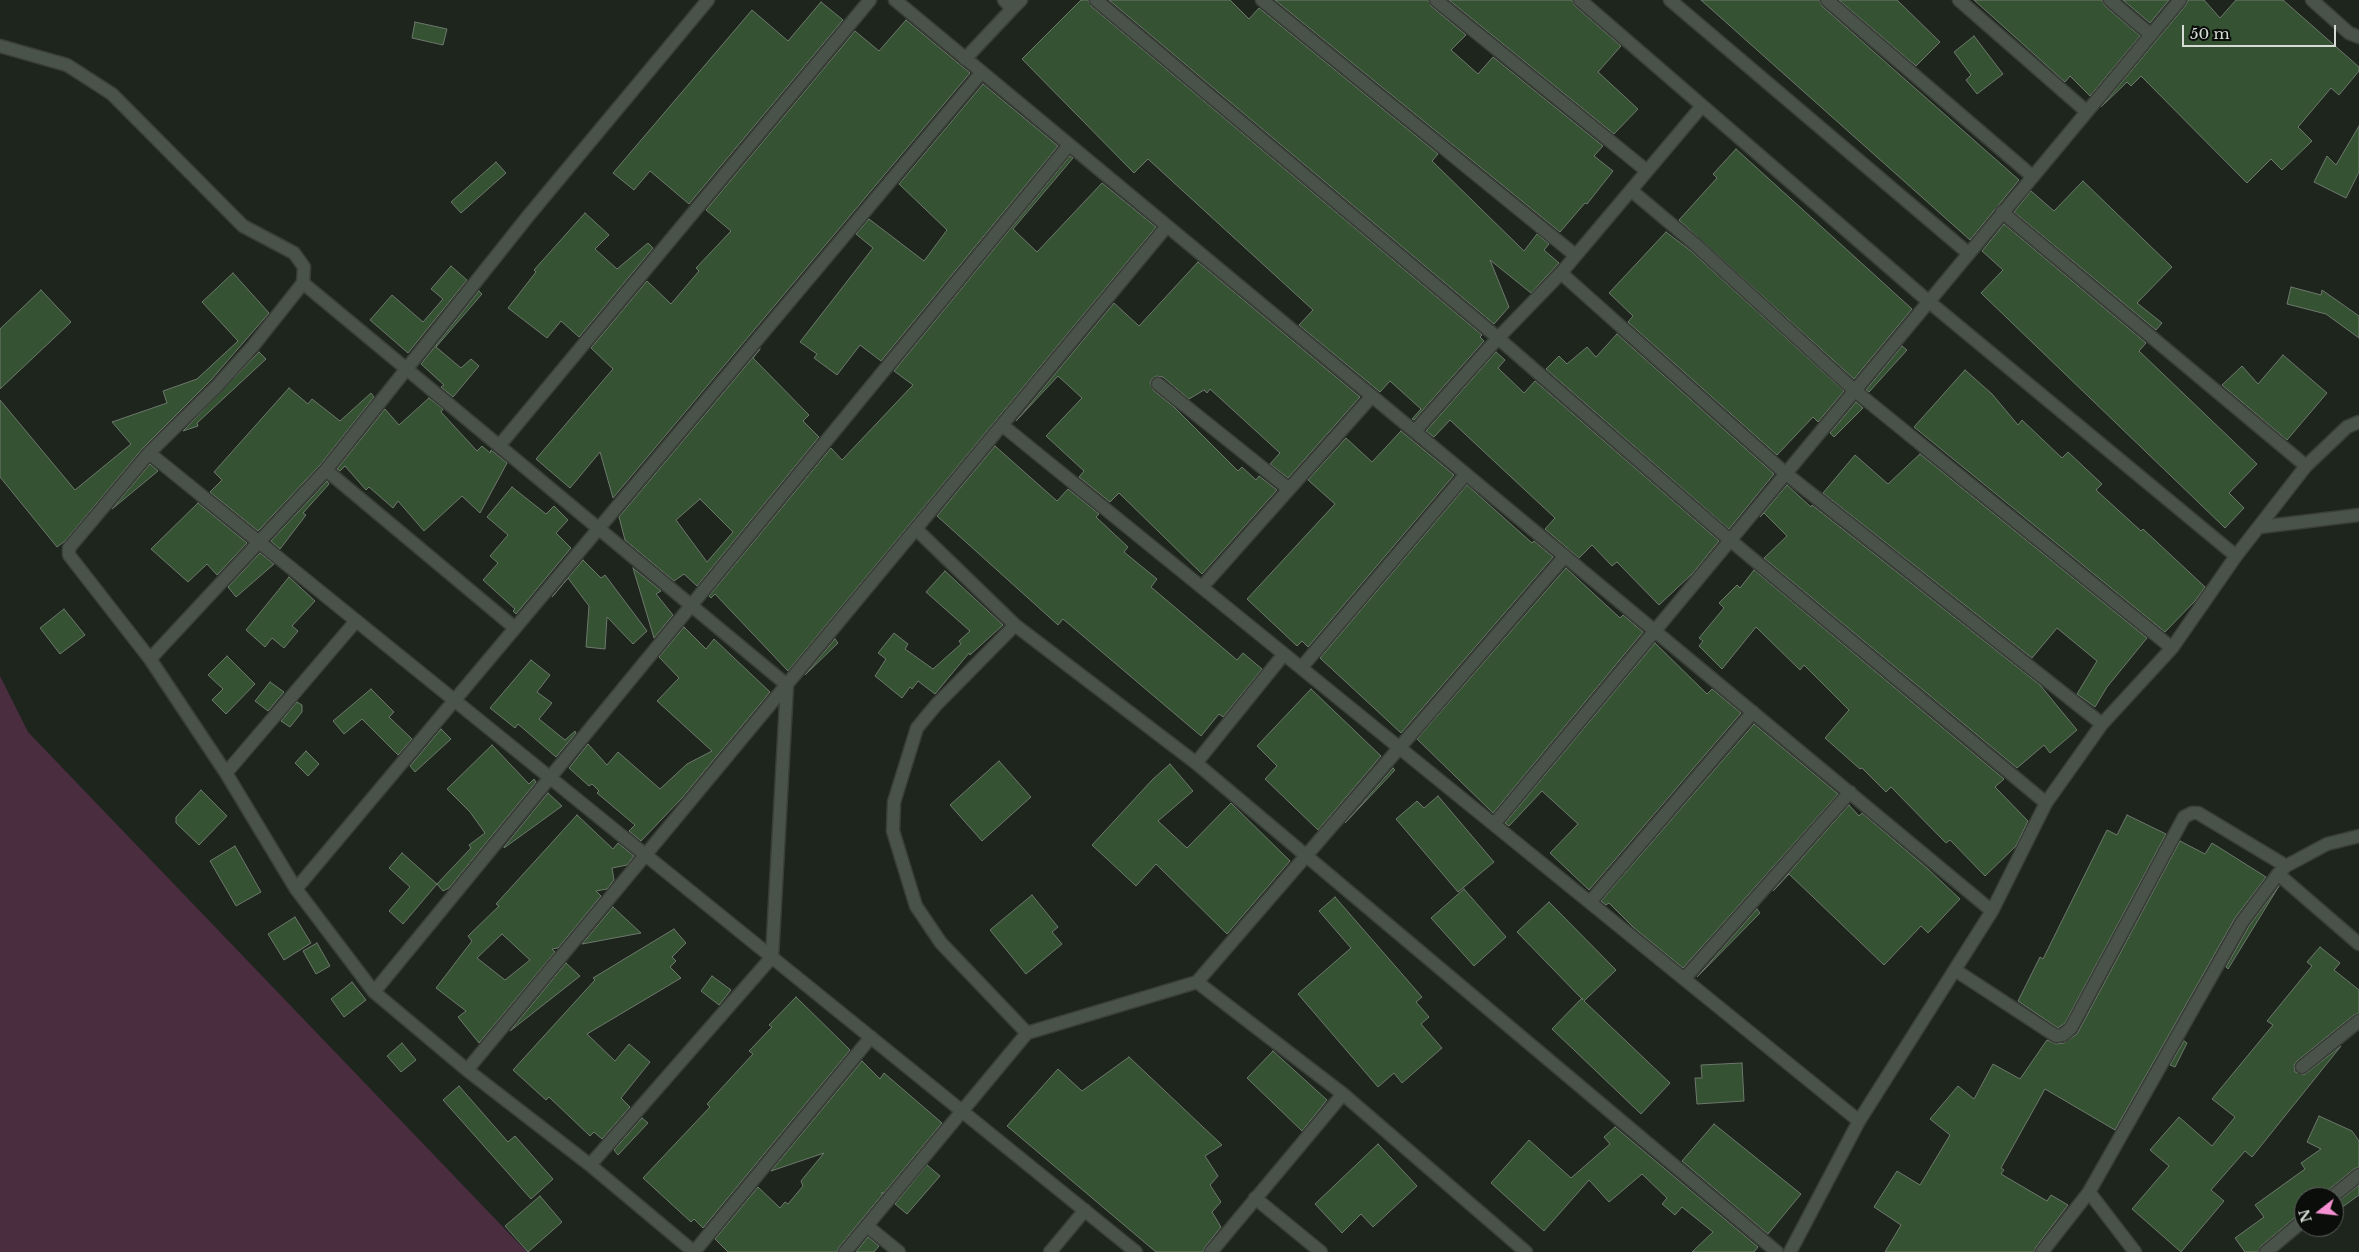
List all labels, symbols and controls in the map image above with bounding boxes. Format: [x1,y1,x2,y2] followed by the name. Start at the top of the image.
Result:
[2184,15,2338,47] scale bar
[2190,24,2230,43] text: 50 m
[2294,1187,2344,1237] north arrow
[2295,1207,2316,1225] text: N

